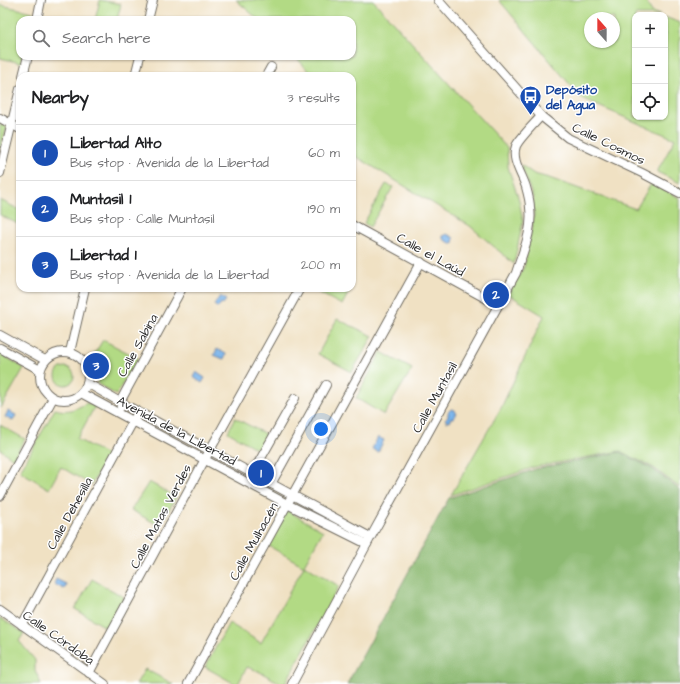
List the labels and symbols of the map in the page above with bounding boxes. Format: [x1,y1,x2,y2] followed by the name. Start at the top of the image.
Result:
[584,12,620,48] north arrow
[545,81,598,116] place label: Depósito del Agua
[518,83,544,116] bus stop icon: Depósito del Agua
[569,118,648,170] street label: Calle Cosmos
[393,229,468,281] street label: Calle el Laúd
[483,280,509,310] pin: 2
[113,310,163,380] street label: Calle Sabina
[83,351,109,381] pin: 3
[408,359,462,436] street label: Calle Muntasil
[114,392,240,470] street label: Avenida de la Libertad
[311,419,331,439] your location
[248,458,274,488] pin: 1
[126,461,196,572] street label: Calle Matas Verdes
[43,474,97,553] street label: Calle Dehesilla
[225,499,283,584] street label: Calle Mulhacén
[19,606,98,669] street label: Calle Córdoba

